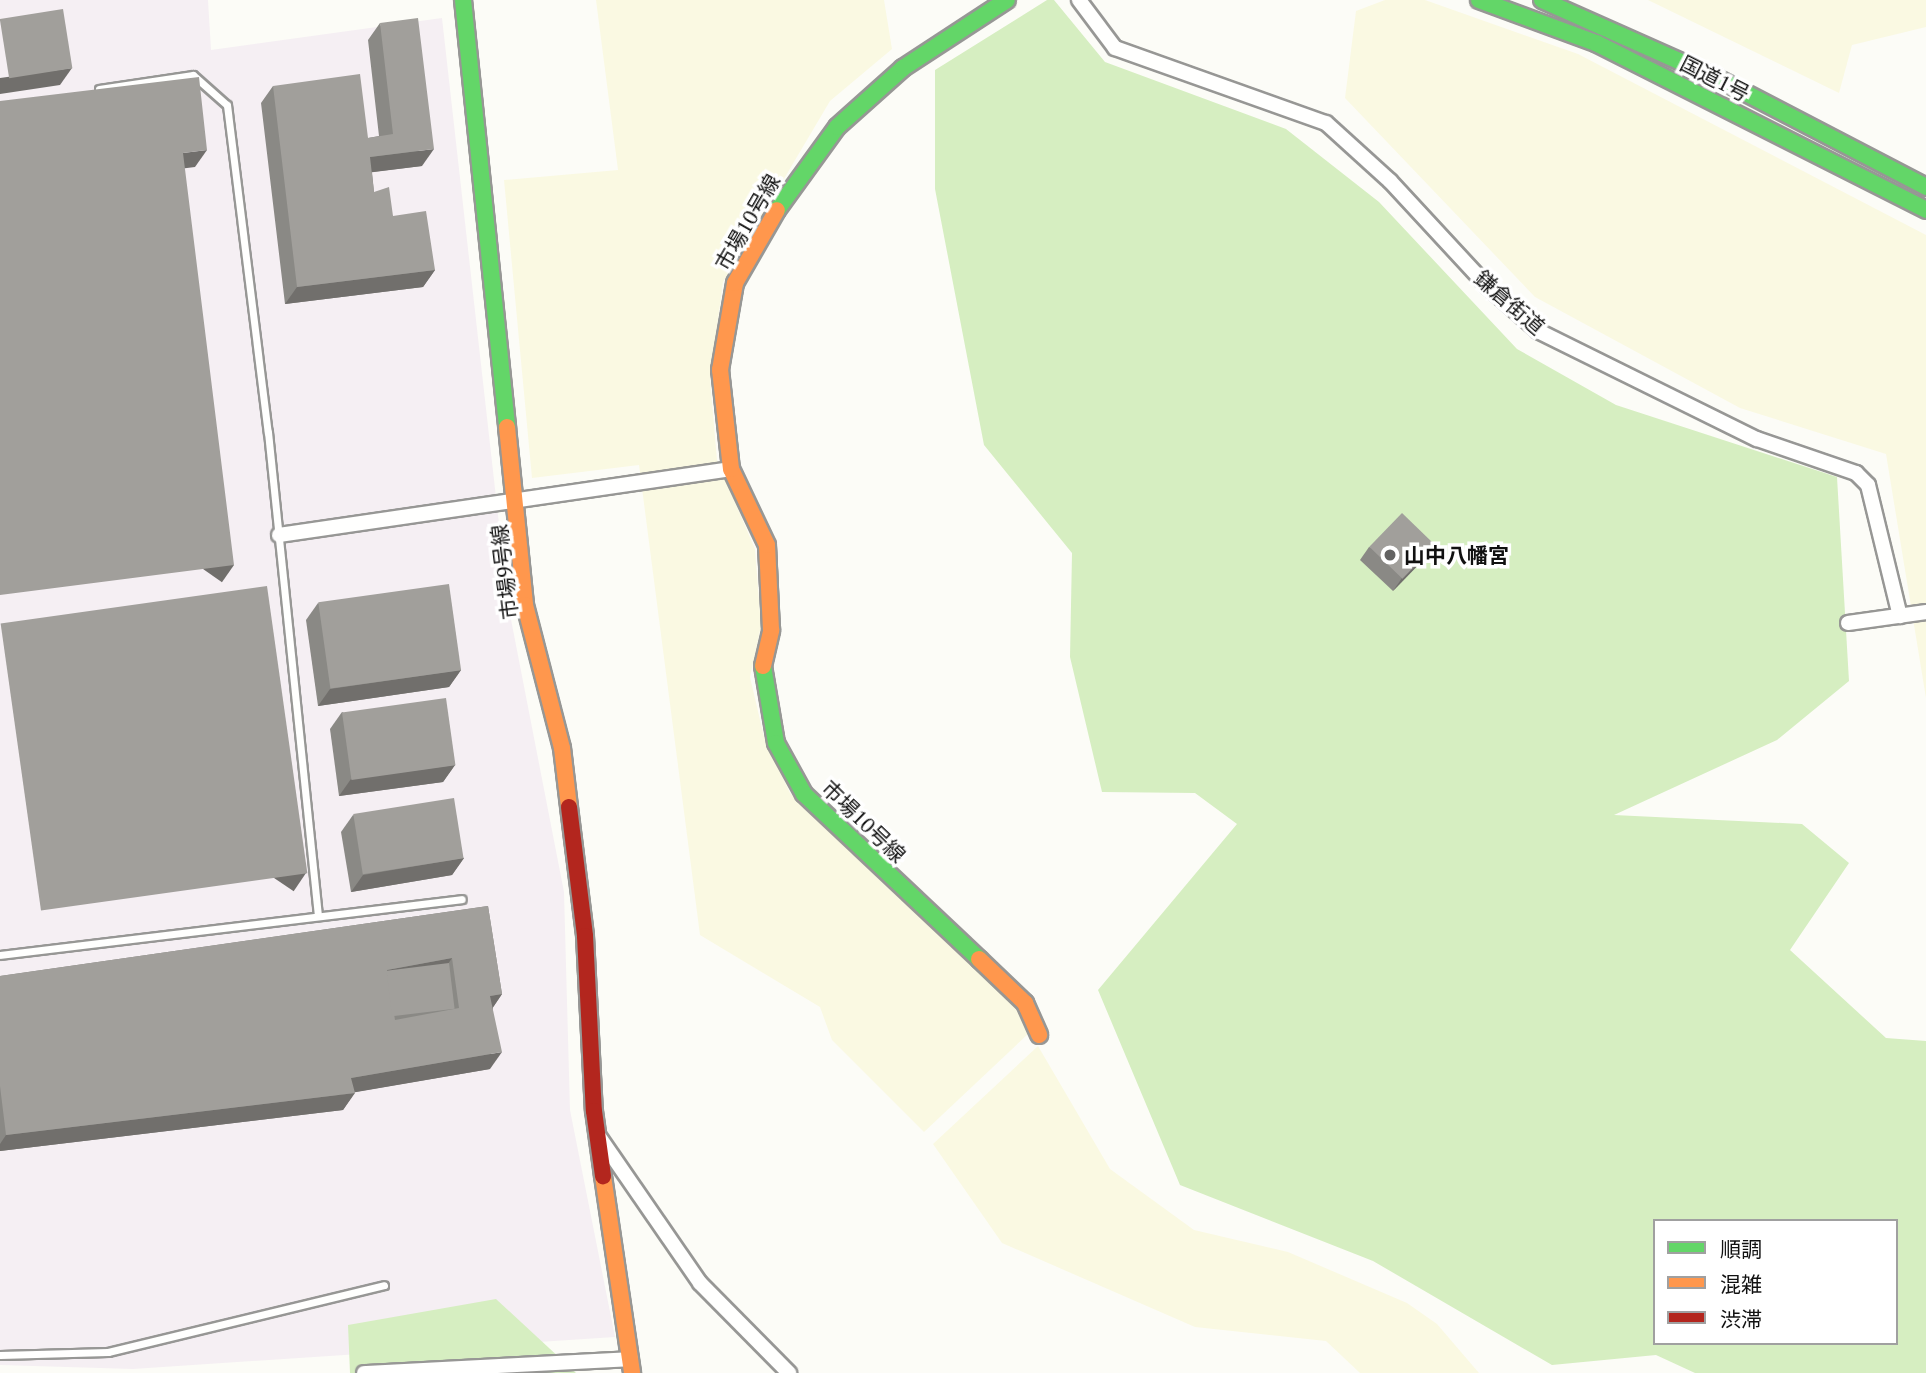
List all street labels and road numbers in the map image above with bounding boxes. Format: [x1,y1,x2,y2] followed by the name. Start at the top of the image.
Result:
[1676,50,1754,106] street label: 国道1号
[709,170,785,274] street label: 市場10号線
[1470,265,1550,339] street label: 鎌倉街道
[486,523,522,621] street label: 市場9号線
[817,775,911,867] street label: 市場10号線

